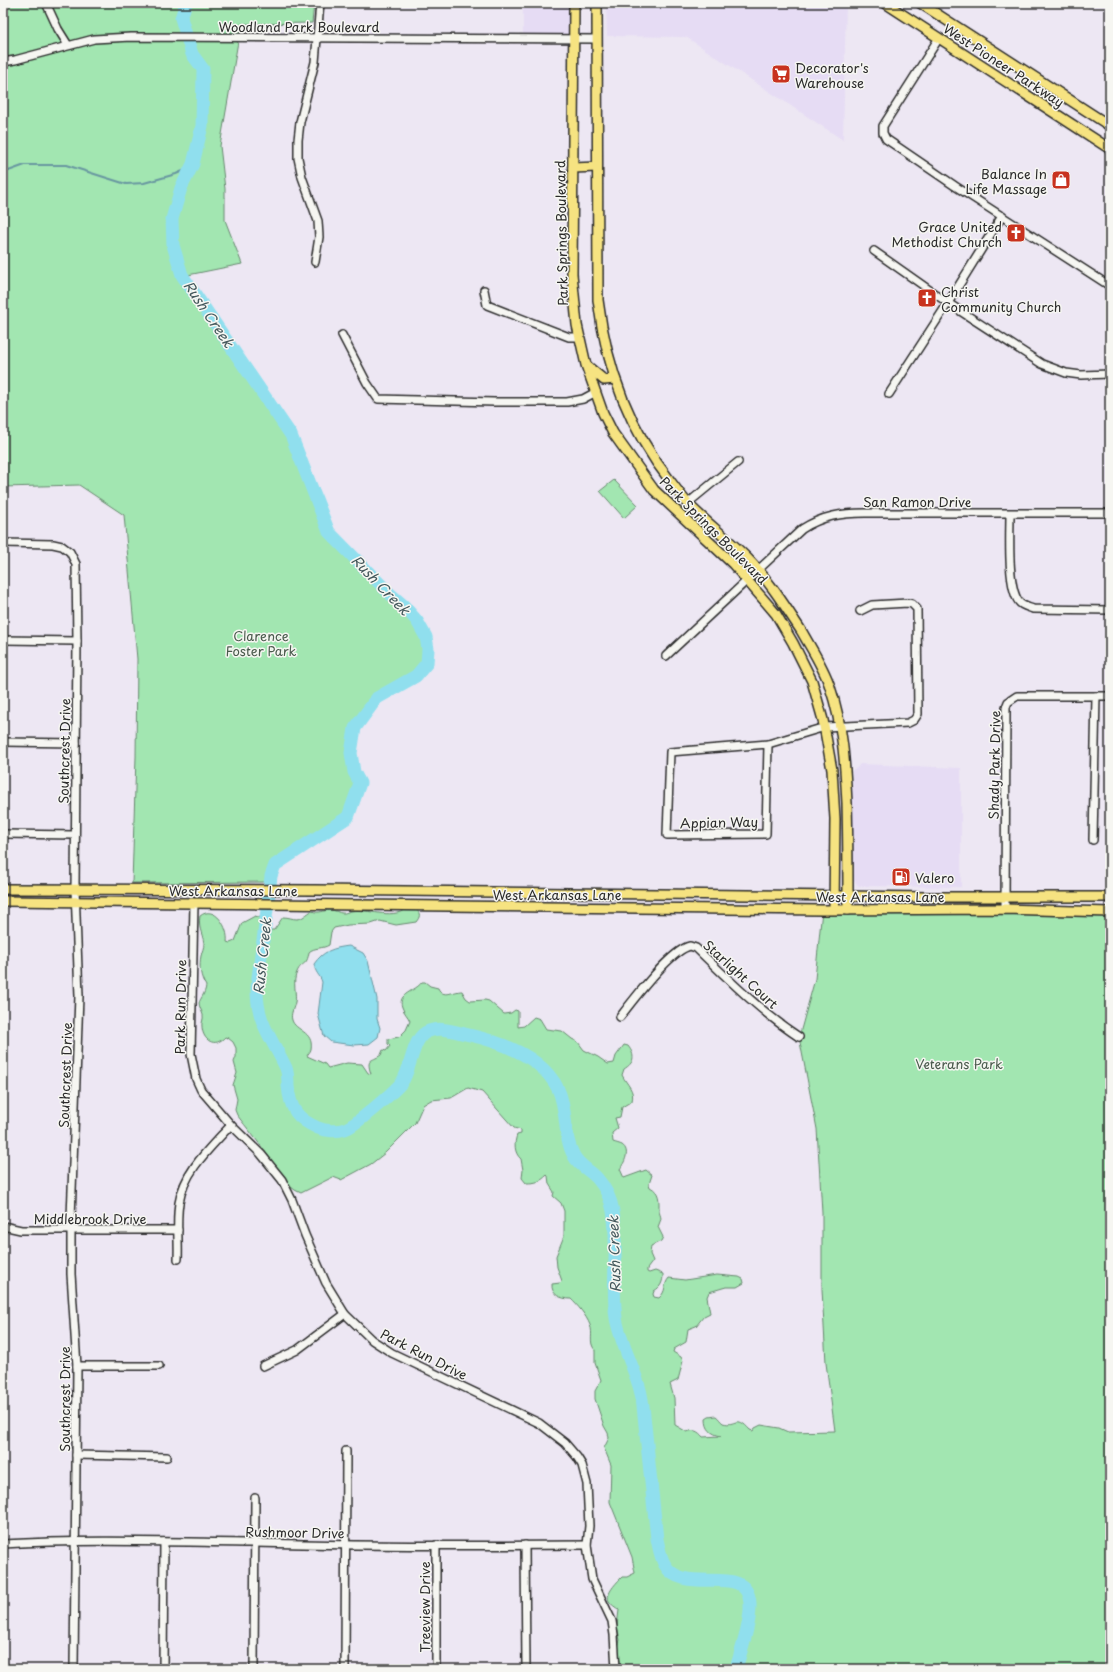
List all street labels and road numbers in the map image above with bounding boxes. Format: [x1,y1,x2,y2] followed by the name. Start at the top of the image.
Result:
[219,17,379,36] street label: Woodland Park Boulevard
[940,19,1068,111] street label: West Pioneer Parkway
[550,160,572,306] street label: Park Springs Boulevard
[656,472,772,588] street label: Park Springs Boulevard
[863,492,971,511] street label: San Ramon Drive
[54,698,74,804] street label: Southcrest Drive
[984,710,1004,820] street label: Shady Park Drive
[680,812,758,832] street label: Appian Way
[169,881,298,900] street label: West Arkansas Lane
[493,885,622,904] street label: West Arkansas Lane
[816,887,945,906] street label: West Arkansas Lane
[699,935,783,1013] street label: Starlight Court
[170,959,190,1055] street label: Park Run Drive
[54,1022,76,1128] street label: Southcrest Drive
[34,1209,146,1228] street label: Middlebrook Drive
[377,1324,471,1384] street label: Park Run Drive
[55,1346,74,1452] street label: Southcrest Drive
[245,1522,345,1542] street label: Rushmoor Drive
[415,1561,434,1653] street label: Treeview Drive

